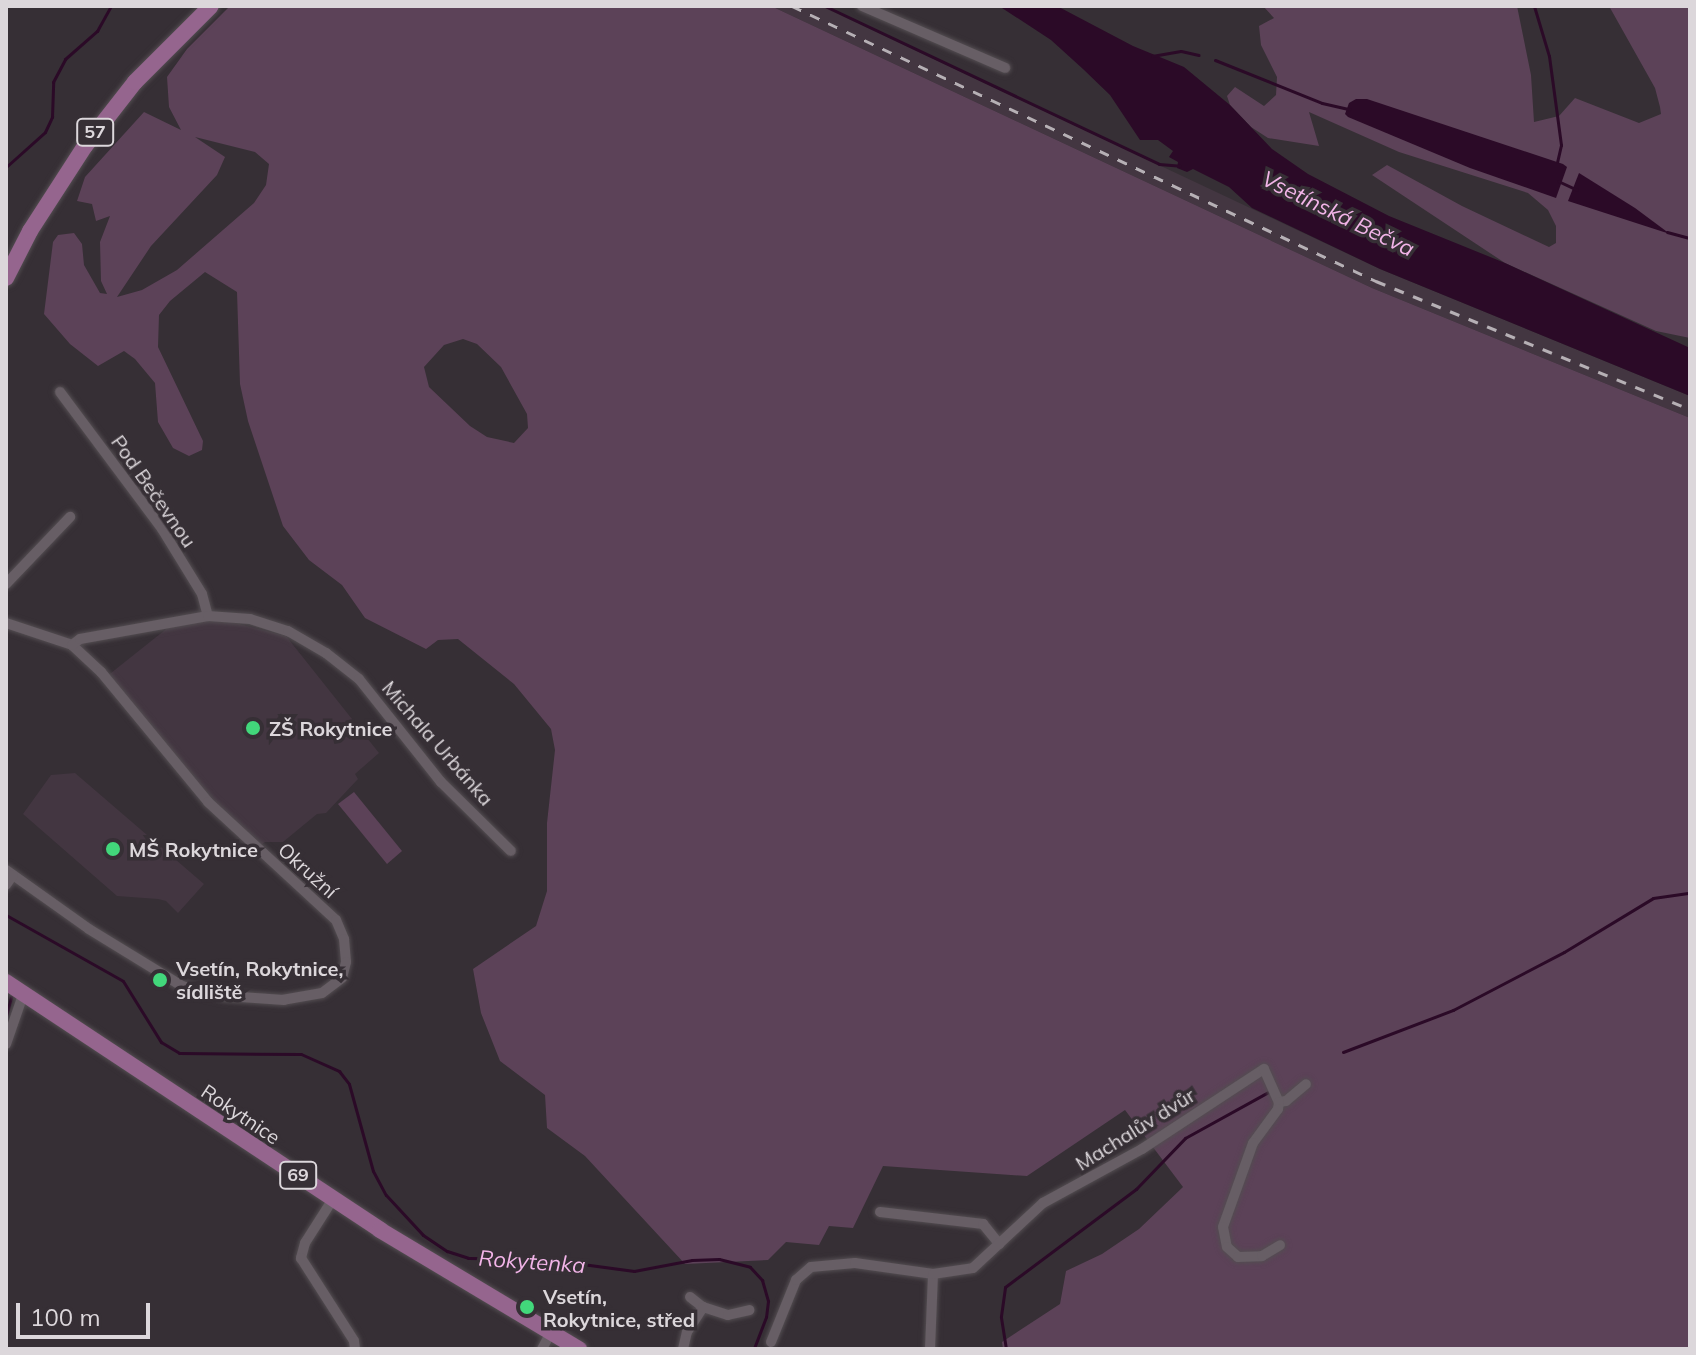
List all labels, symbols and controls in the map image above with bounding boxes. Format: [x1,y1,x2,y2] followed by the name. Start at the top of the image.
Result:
[75,118,115,146] road number: 57
[1257,166,1419,262] water label: Vsetínská Bečva
[106,430,202,552] street label: Pod Bečevnou
[377,676,499,810] street label: Michala Urbánka
[269,716,392,740] place label: ZŠ Rokytnice
[244,719,262,737] marker: ZŠ Rokytnice
[129,837,258,861] place label: MŠ Rokytnice
[273,837,343,903] street label: Okružní
[104,840,122,858] marker: MŠ Rokytnice
[176,956,343,1003] place label: Vsetín, Rokytnice, sídliště
[151,971,169,989] marker: Vsetín, Rokytnice, sídliště
[197,1079,285,1149] street label: Rokytnice
[1071,1083,1199,1175] street label: Machalův dvůr
[278,1161,318,1189] road number: 69
[478,1245,586,1279] water label: Rokytenka
[543,1284,695,1331] place label: Vsetín, Rokytnice, střed
[20,1287,154,1337] scale bar
[518,1298,536,1316] marker: Vsetín, Rokytnice, střed
[30,1302,101,1332] text: 100 m

